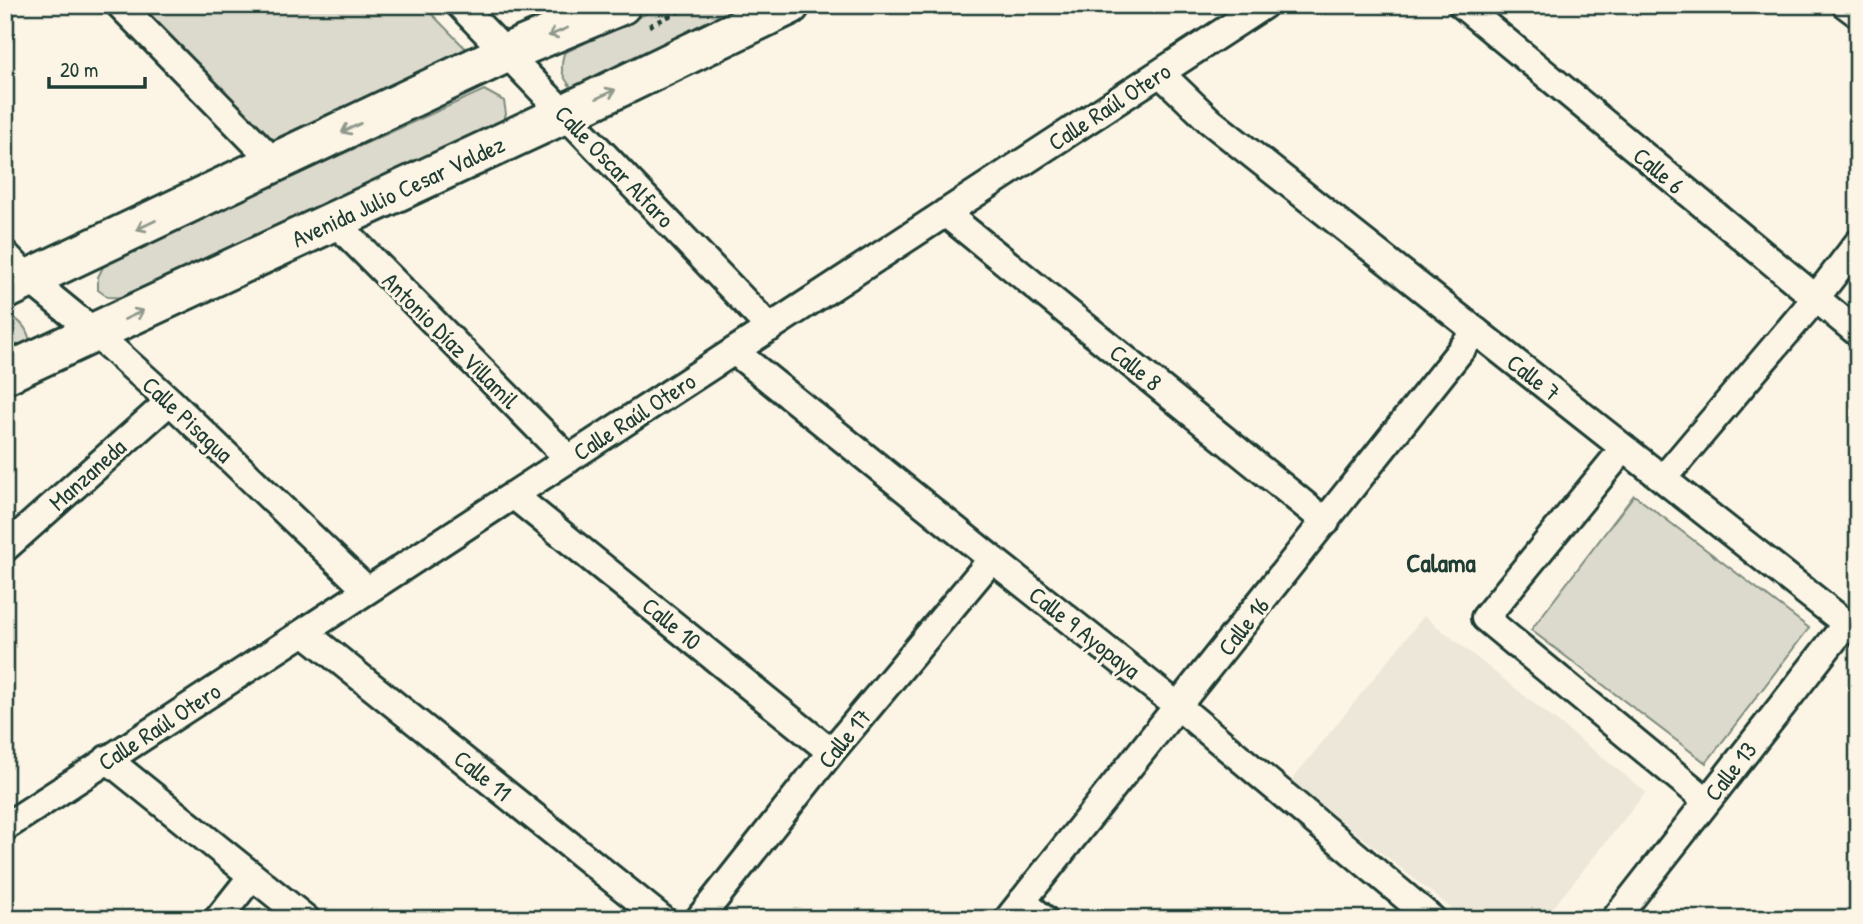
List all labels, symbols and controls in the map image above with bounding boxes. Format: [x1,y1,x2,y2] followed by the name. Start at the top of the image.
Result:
[547,26,569,39] one-way arrow
[49,46,145,90] scale bar
[1042,54,1177,158] street label: Calle Raúl Otero
[60,55,98,84] text: 20 m
[595,87,616,100] one-way arrow
[548,98,682,235] street label: Calle Oscar Alfaro
[341,121,362,135] one-way arrow
[286,128,510,254] street label: Avenida Julio Cesar Valdez
[1627,139,1691,201] street label: Calle 6
[136,218,157,232] one-way arrow
[376,265,527,416] street label: Antonio Díaz Villamil
[123,307,144,321] one-way arrow
[1103,336,1169,398] street label: Calle 8
[1501,346,1567,408] street label: Calle 7
[567,364,702,468] street label: Calle Raúl Otero
[136,369,240,469] street label: Calle Pisagua
[42,431,132,517] street label: Manzaneda
[1406,545,1477,580] district label: Calama
[1023,578,1147,686] street label: Calle 9 Ayopaya
[636,589,708,657] street label: Calle 10
[1210,590,1276,662] street label: Calle 16
[92,674,227,778] street label: Calle Raúl Otero
[810,701,878,775] street label: Calle 17
[1697,735,1763,807] street label: Calle 13
[448,742,518,808] street label: Calle 11

